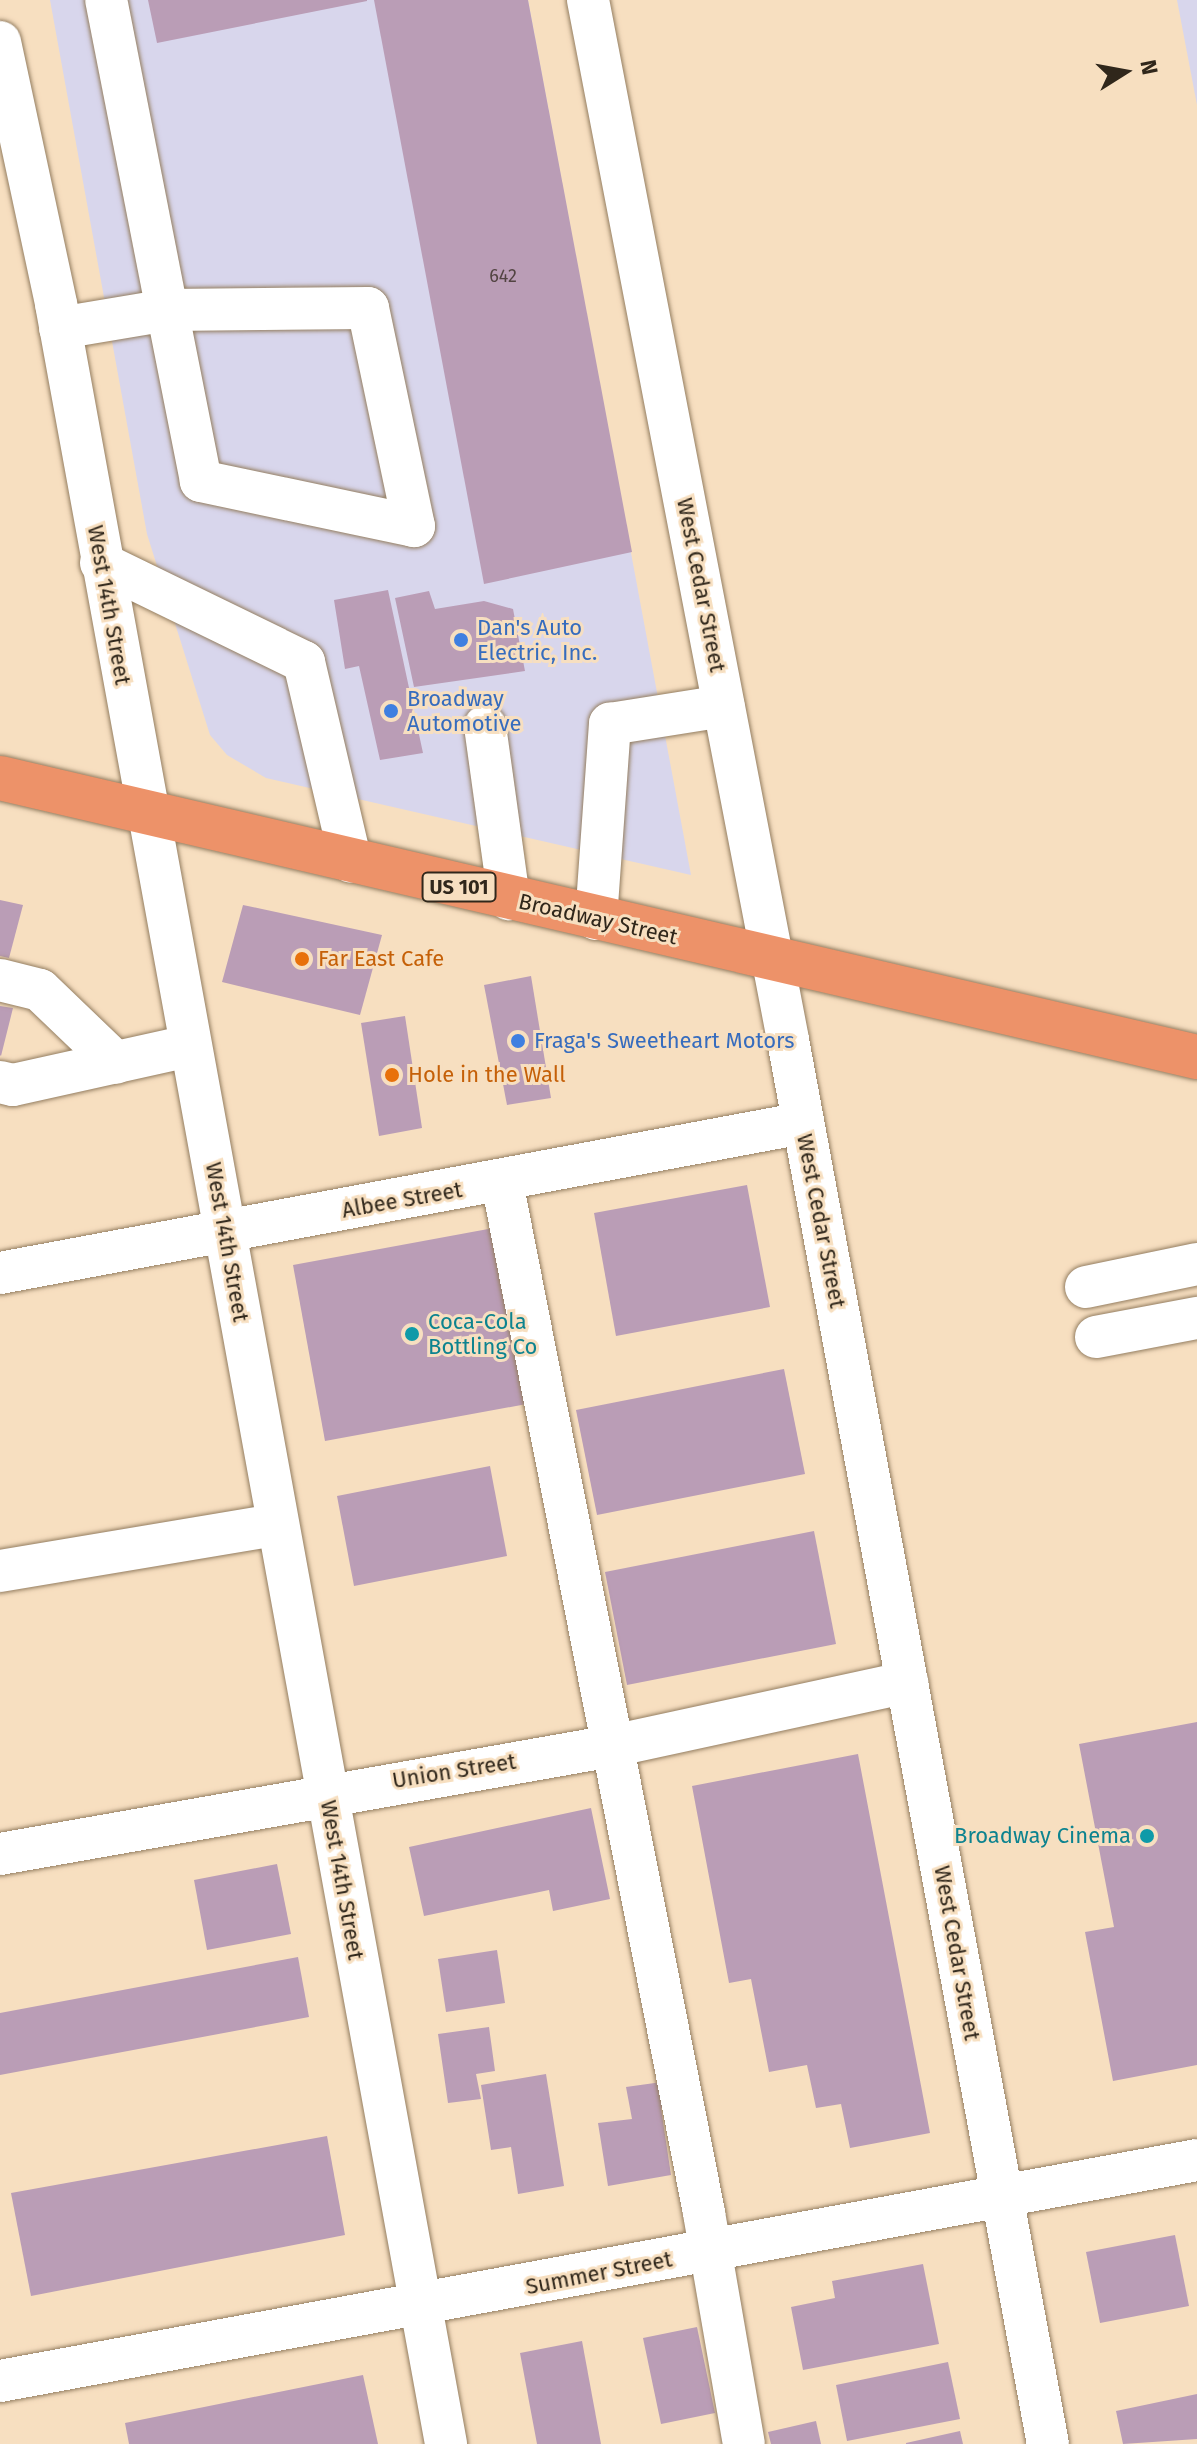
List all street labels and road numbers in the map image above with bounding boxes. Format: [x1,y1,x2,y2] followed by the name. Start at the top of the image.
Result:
[671,496,731,674] street label: West Cedar Street
[82,523,136,687] street label: West 14th Street
[421,871,497,903] road number: US 101
[516,888,680,950] street label: Broadway Street
[791,1132,851,1310] street label: West Cedar Street
[200,1160,254,1324] street label: West 14th Street
[340,1176,464,1224] street label: Albee Street
[390,1748,518,1794] street label: Union Street
[315,1798,369,1962] street label: West 14th Street
[929,1864,985,2042] street label: West Cedar Street
[524,2246,674,2300] street label: Summer Street

